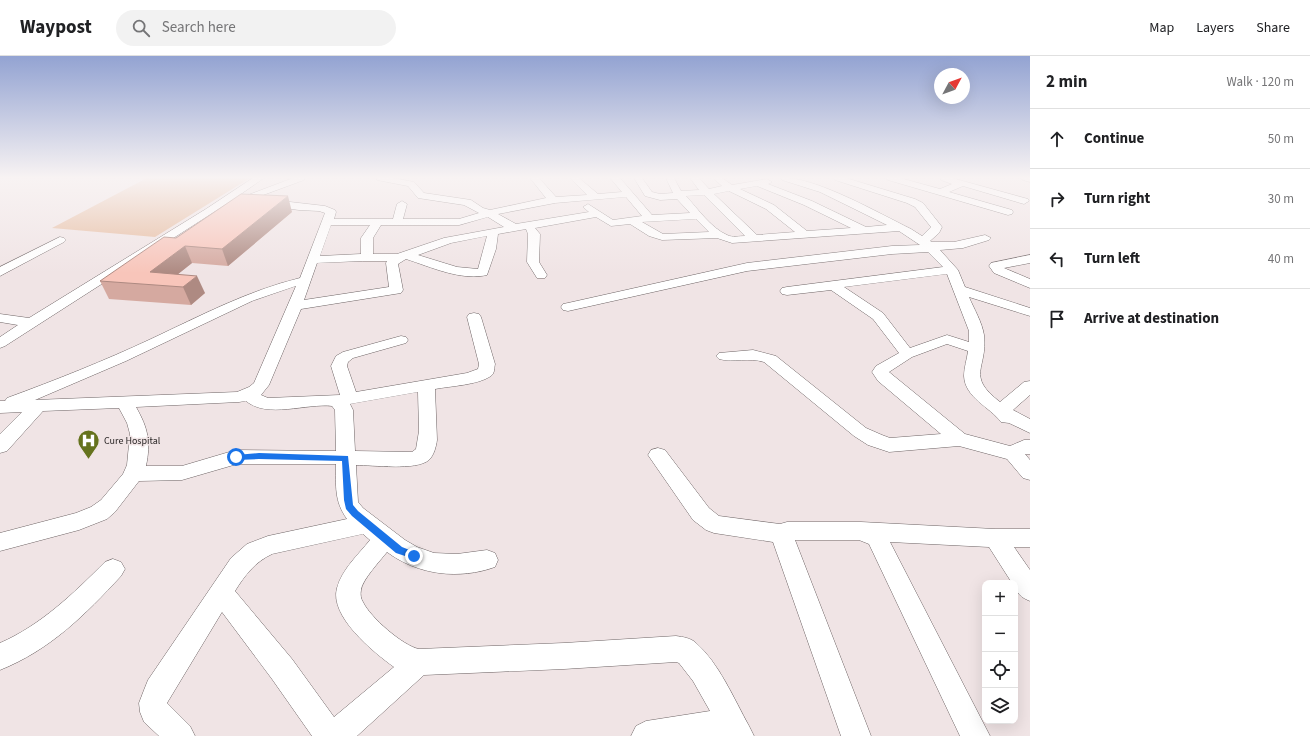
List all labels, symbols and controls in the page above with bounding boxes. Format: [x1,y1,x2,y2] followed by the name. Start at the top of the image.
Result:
[116,10,396,46] search box
[20,14,92,41] text: Waypost
[130,17,152,39] icon: search
[162,17,236,38] text: Search here
[1149,18,1174,38] text: Map
[1196,18,1234,38] text: Layers
[1256,18,1290,38] text: Share
[934,68,970,104] north arrow
[1046,70,1087,94] text: 2 min
[1226,73,1294,91] text: Walk · 120 m
[1046,128,1068,150] icon: ahead
[1084,128,1144,149] text: Continue
[1268,130,1294,148] text: 50 m
[1046,188,1068,210] icon: right
[1084,188,1150,209] text: Turn right
[1268,190,1294,208] text: 30 m
[1046,248,1068,270] icon: left
[1084,248,1140,269] text: Turn left
[1268,250,1294,268] text: 40 m
[1046,308,1068,330] icon: arrive
[1084,308,1219,329] text: Arrive at destination
[75,427,101,460] hospital icon: Cure Hospital
[104,434,161,448] place label: Cure Hospital
[227,448,245,466] route start
[405,547,423,565] route end
[982,580,1018,724] map controls
[982,580,1018,616] button: +
[982,616,1018,652] button: −
[982,652,1018,688] button: locate
[982,688,1018,724] button: layers

